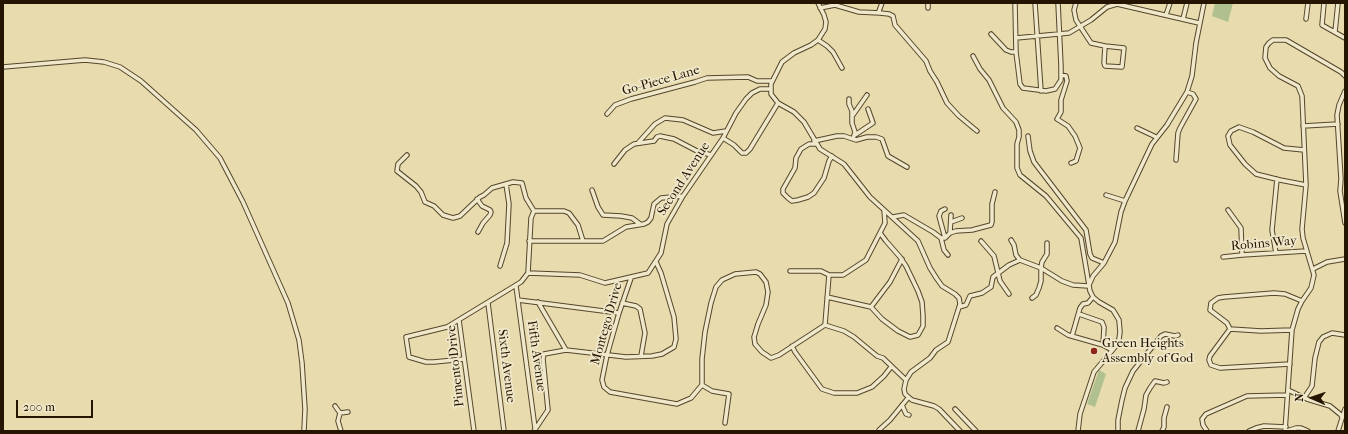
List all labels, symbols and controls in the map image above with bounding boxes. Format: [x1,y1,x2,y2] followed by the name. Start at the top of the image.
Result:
[620,62,702,100] street label: Go-Piece Lane
[654,139,714,219] street label: Second Avenue
[1230,233,1298,255] street label: Robins Way
[588,281,626,367] street label: Montego Drive
[523,319,549,393] street label: Fifth Avenue
[444,324,468,408] street label: Pimento Drive
[494,328,518,404] street label: Sixth Avenue
[1102,336,1193,367] place label: Green Heights Assembly of God
[1089,346,1099,356] marker: Green Heights Assembly of God
[1292,378,1332,418] north arrow
[18,392,95,418] scale bar
[1293,393,1306,402] text: N
[23,400,55,414] text: 200 m

